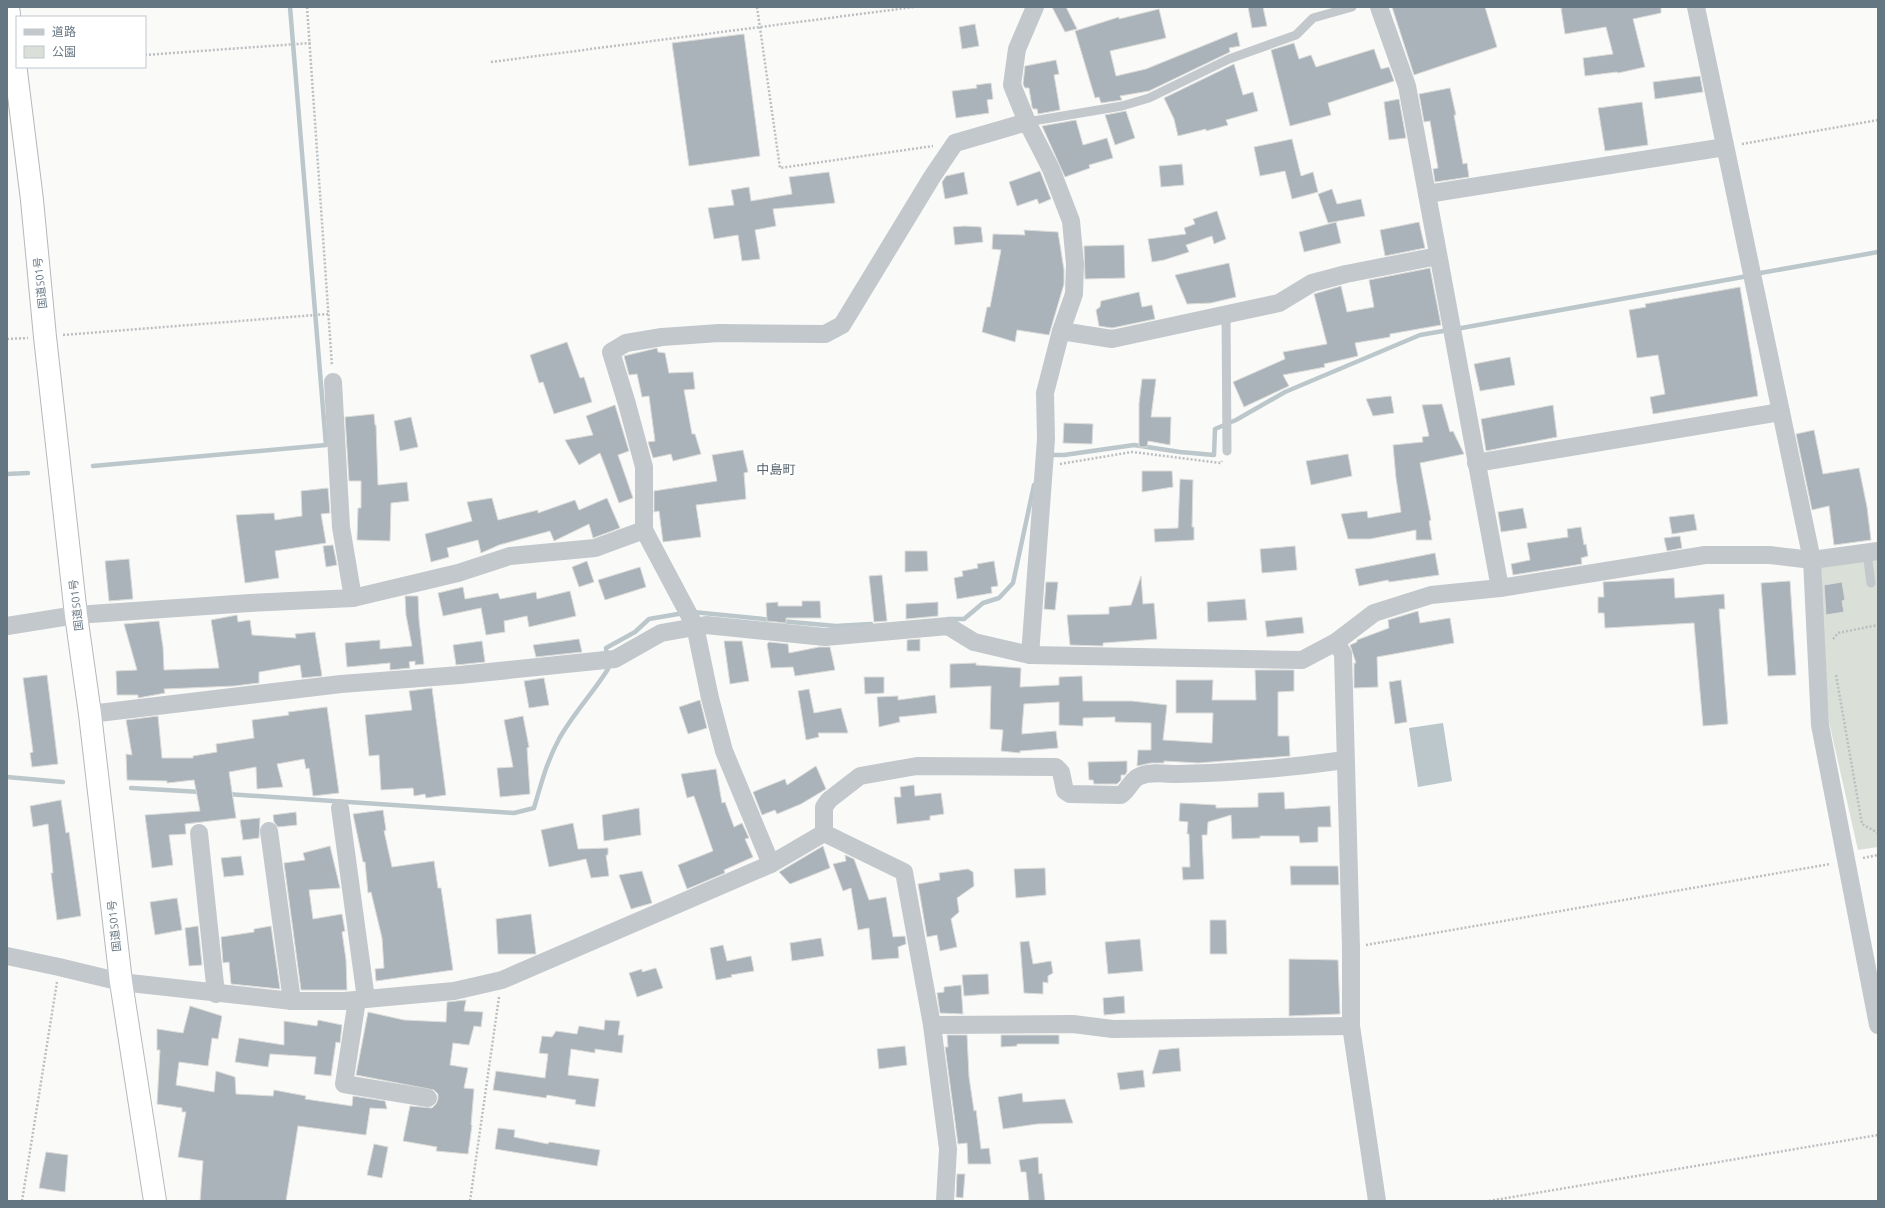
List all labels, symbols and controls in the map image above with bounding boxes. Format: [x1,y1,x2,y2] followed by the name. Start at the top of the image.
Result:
[16,16,146,68] legend
[52,25,76,38] text: 道路
[52,45,76,58] text: 公園
[31,257,49,309] street label: 国道501号
[756,462,796,476] district label: 中島町
[67,579,85,631] street label: 国道501号
[105,900,123,952] street label: 国道501号

